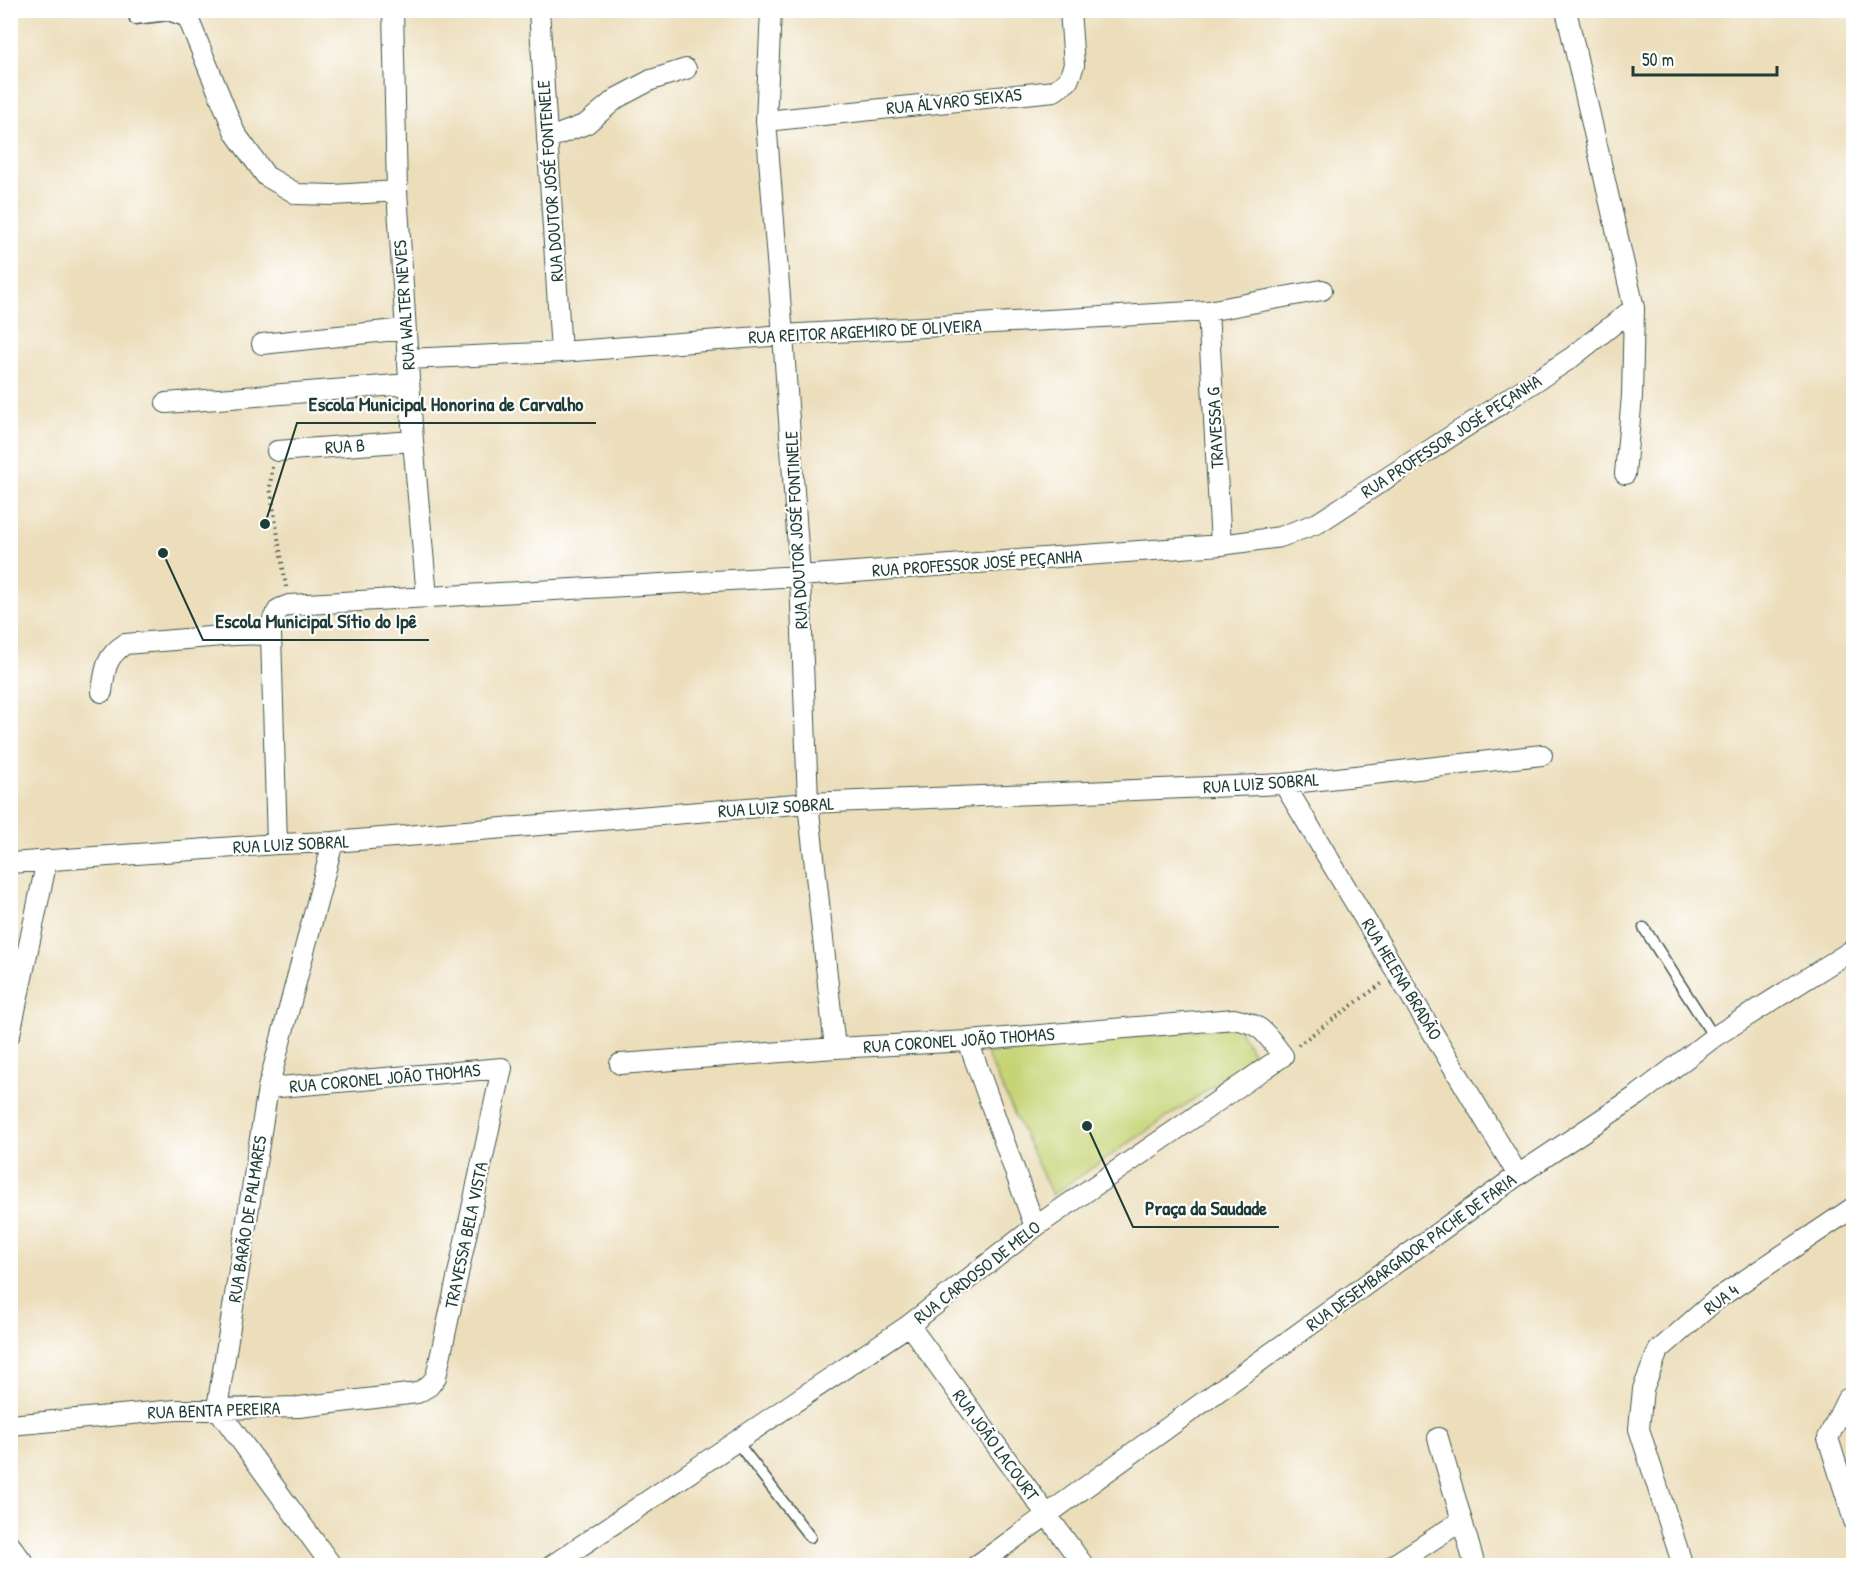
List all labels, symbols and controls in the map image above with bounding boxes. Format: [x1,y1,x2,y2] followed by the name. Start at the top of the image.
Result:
[1633,39,1777,77] scale bar
[1642,47,1674,72] text: 50 m
[530,79,570,283] street label: RUA DOUTOR JOSÉ FONTENELE
[885,81,1023,121] street label: RUA ÁLVARO SEIXAS
[387,239,421,371] street label: RUA WALTER NEVES
[748,312,983,350] street label: RUA REITOR ARGEMIRO DE OLIVEIRA
[1356,368,1546,504] street label: RUA PROFESSOR JOSÉ PEÇANHA
[297,385,596,423] callout: Escola Municipal Honorina de Carvalho
[1200,386,1230,469] street label: TRAVESSA G
[309,390,583,418] text: Escola Municipal Honorina de Carvalho
[778,430,814,630] street label: RUA DOUTOR JOSÉ FONTINELE
[324,432,366,460] street label: RUA B
[871,543,1083,583] street label: RUA PROFESSOR JOSÉ PEÇANHA
[203,602,429,640] callout: Escola Municipal Sítio do Ipê
[215,607,417,635] text: Escola Municipal Sítio do Ipê
[1202,766,1320,800] street label: RUA LUIZ SOBRAL
[717,790,835,824] street label: RUA LUIZ SOBRAL
[232,828,350,860] street label: RUA LUIZ SOBRAL
[1356,913,1448,1045] street label: RUA HELENA BRADÃO
[863,1021,1055,1059] street label: RUA CORONEL JOÃO THOMAS
[288,1057,482,1099] street label: RUA CORONEL JOÃO THOMAS
[221,1134,273,1304] street label: RUA BARÃO DE PALMARES
[438,1159,494,1311] street label: TRAVESSA BELA VISTA
[1301,1167,1521,1337] street label: RUA DESEMBARGADOR PACHE DE FARIA
[1133,1189,1279,1227] callout: Praça da Saudade
[1145,1194,1267,1221] text: Praça da Saudade
[908,1214,1046,1330] street label: RUA CARDOSO DE MELO
[1698,1278,1744,1320] street label: RUA 4
[947,1384,1045,1506] street label: RUA JOÃO LACOURT
[147,1395,281,1425] street label: RUA BENTA PEREIRA

